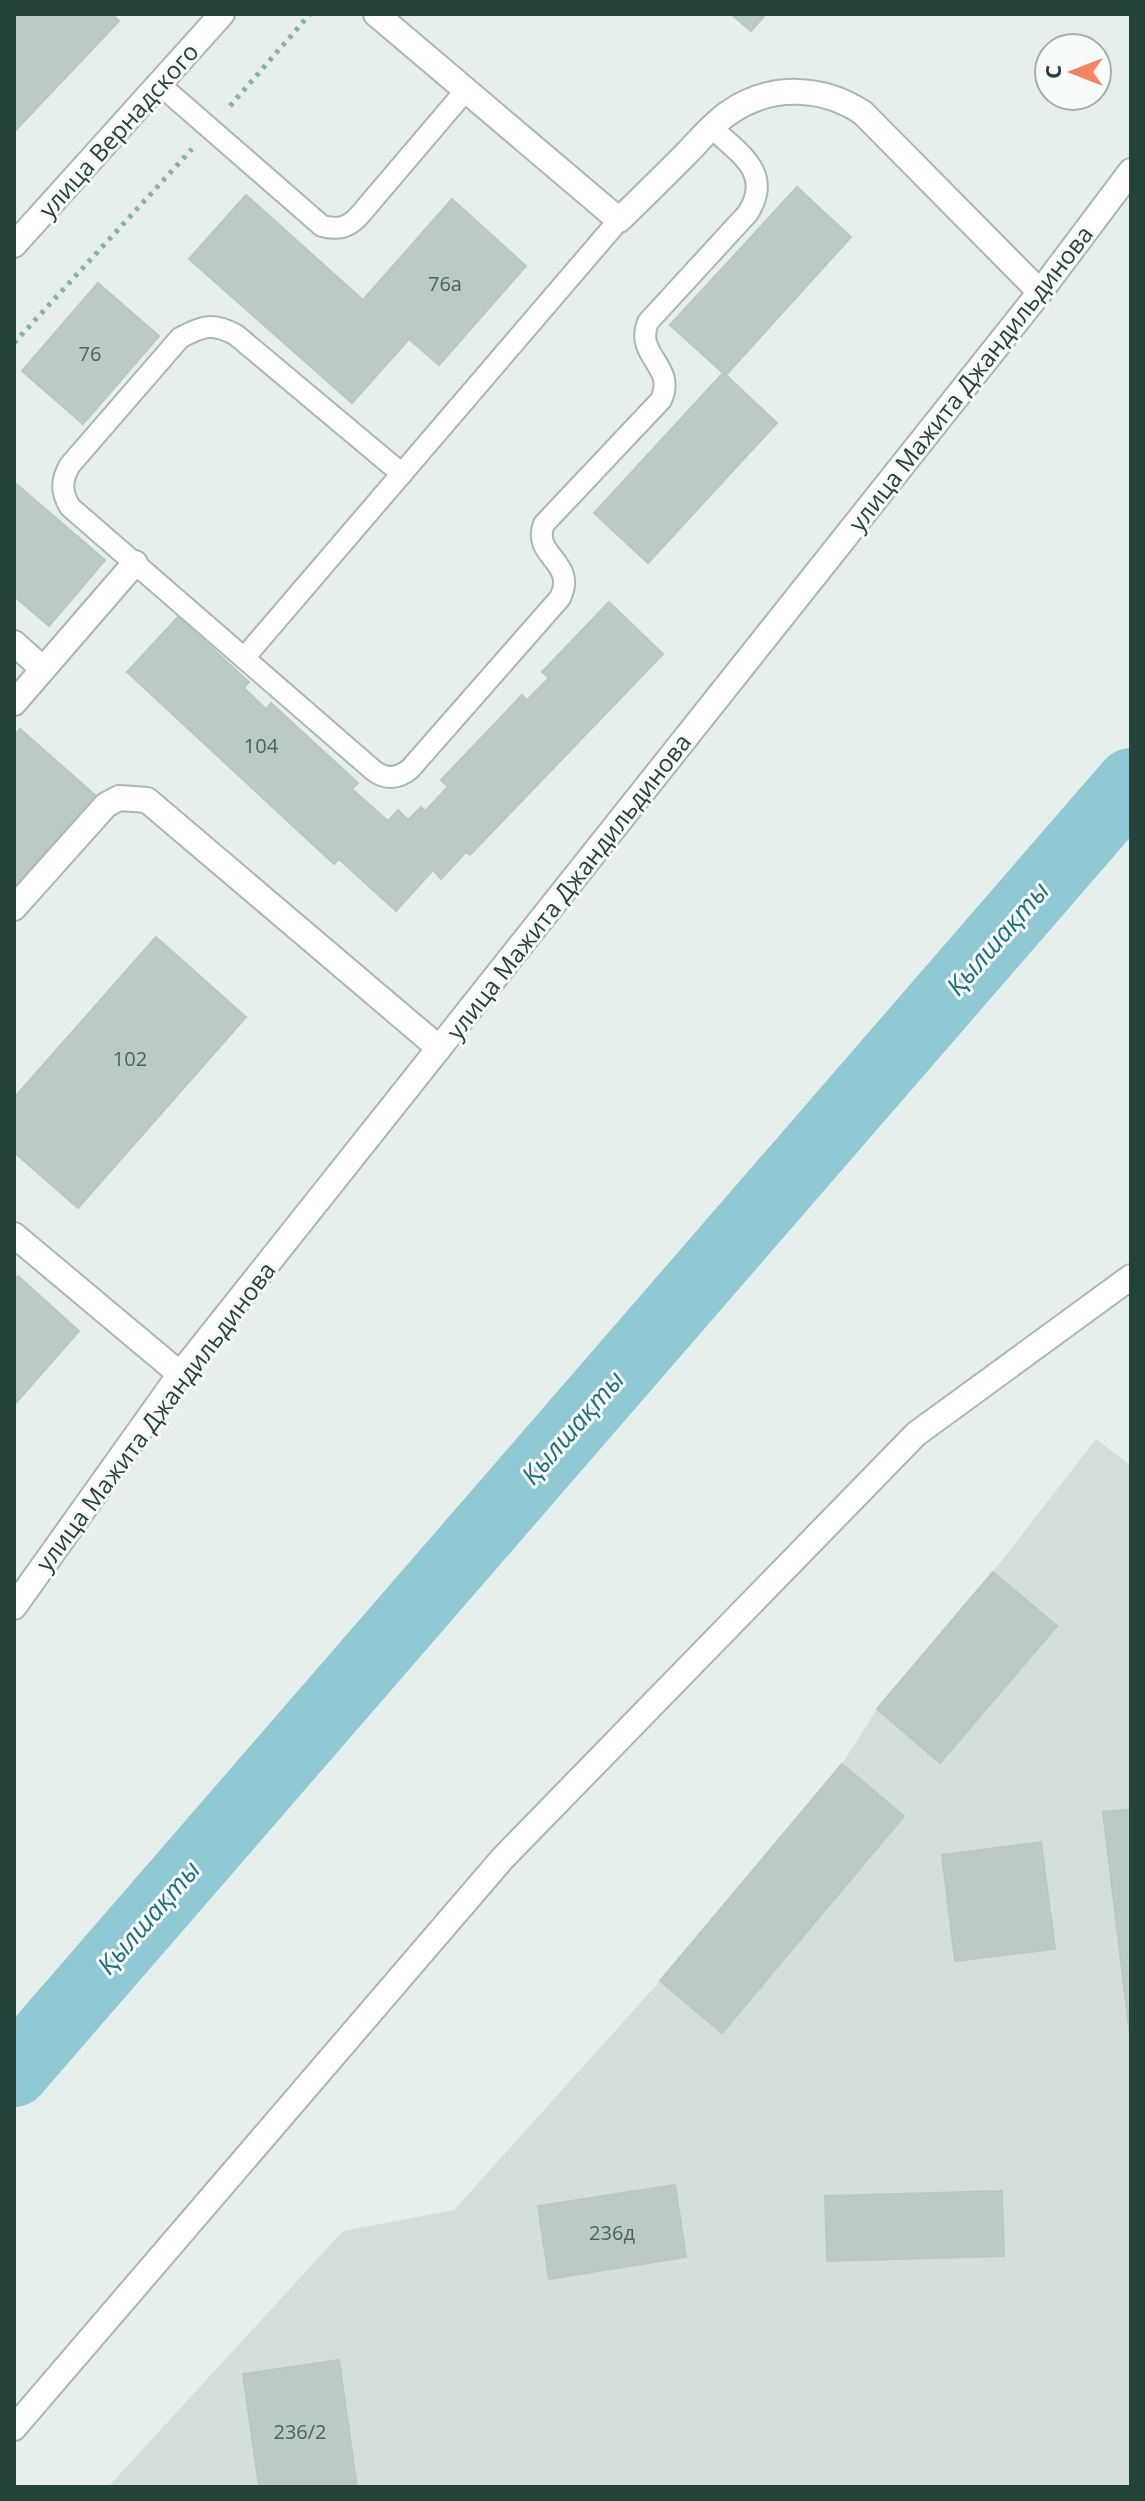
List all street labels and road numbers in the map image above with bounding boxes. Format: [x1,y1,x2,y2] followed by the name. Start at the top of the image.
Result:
[31,35,205,225] street label: улица Вернадского
[840,218,1100,538] street label: улица Мажита Джандильдинова
[438,726,698,1046] street label: улица Мажита Джандильдинова
[28,1254,282,1578] street label: улица Мажита Джандильдинова

